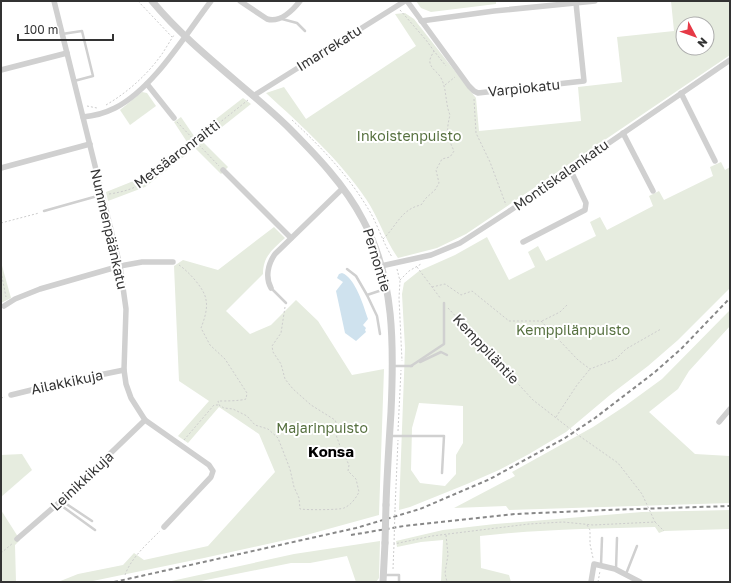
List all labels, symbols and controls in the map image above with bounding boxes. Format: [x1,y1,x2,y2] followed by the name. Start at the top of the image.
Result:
[18,16,113,42] scale bar
[675,16,715,56] north arrow
[293,21,364,74] street label: Imarrekatu
[24,22,58,37] text: 100 m
[695,35,711,50] text: N
[487,75,561,100] street label: Varpiokatu
[130,116,223,191] street label: Metsäaronraitti
[357,127,461,144] park label: Inkoistenpuisto
[510,136,611,214] street label: Montiskalankatu
[87,167,132,291] street label: Nummenpäänkatu
[360,226,395,294] street label: Pernontie
[450,310,523,387] street label: Kemppiläntie
[516,321,630,338] park label: Kemppilänpuisto
[29,366,104,397] street label: Ailakkikuja
[276,419,368,436] park label: Majarinpuisto
[308,442,354,460] district label: Konsa
[47,447,117,514] street label: Leinikkikuja

